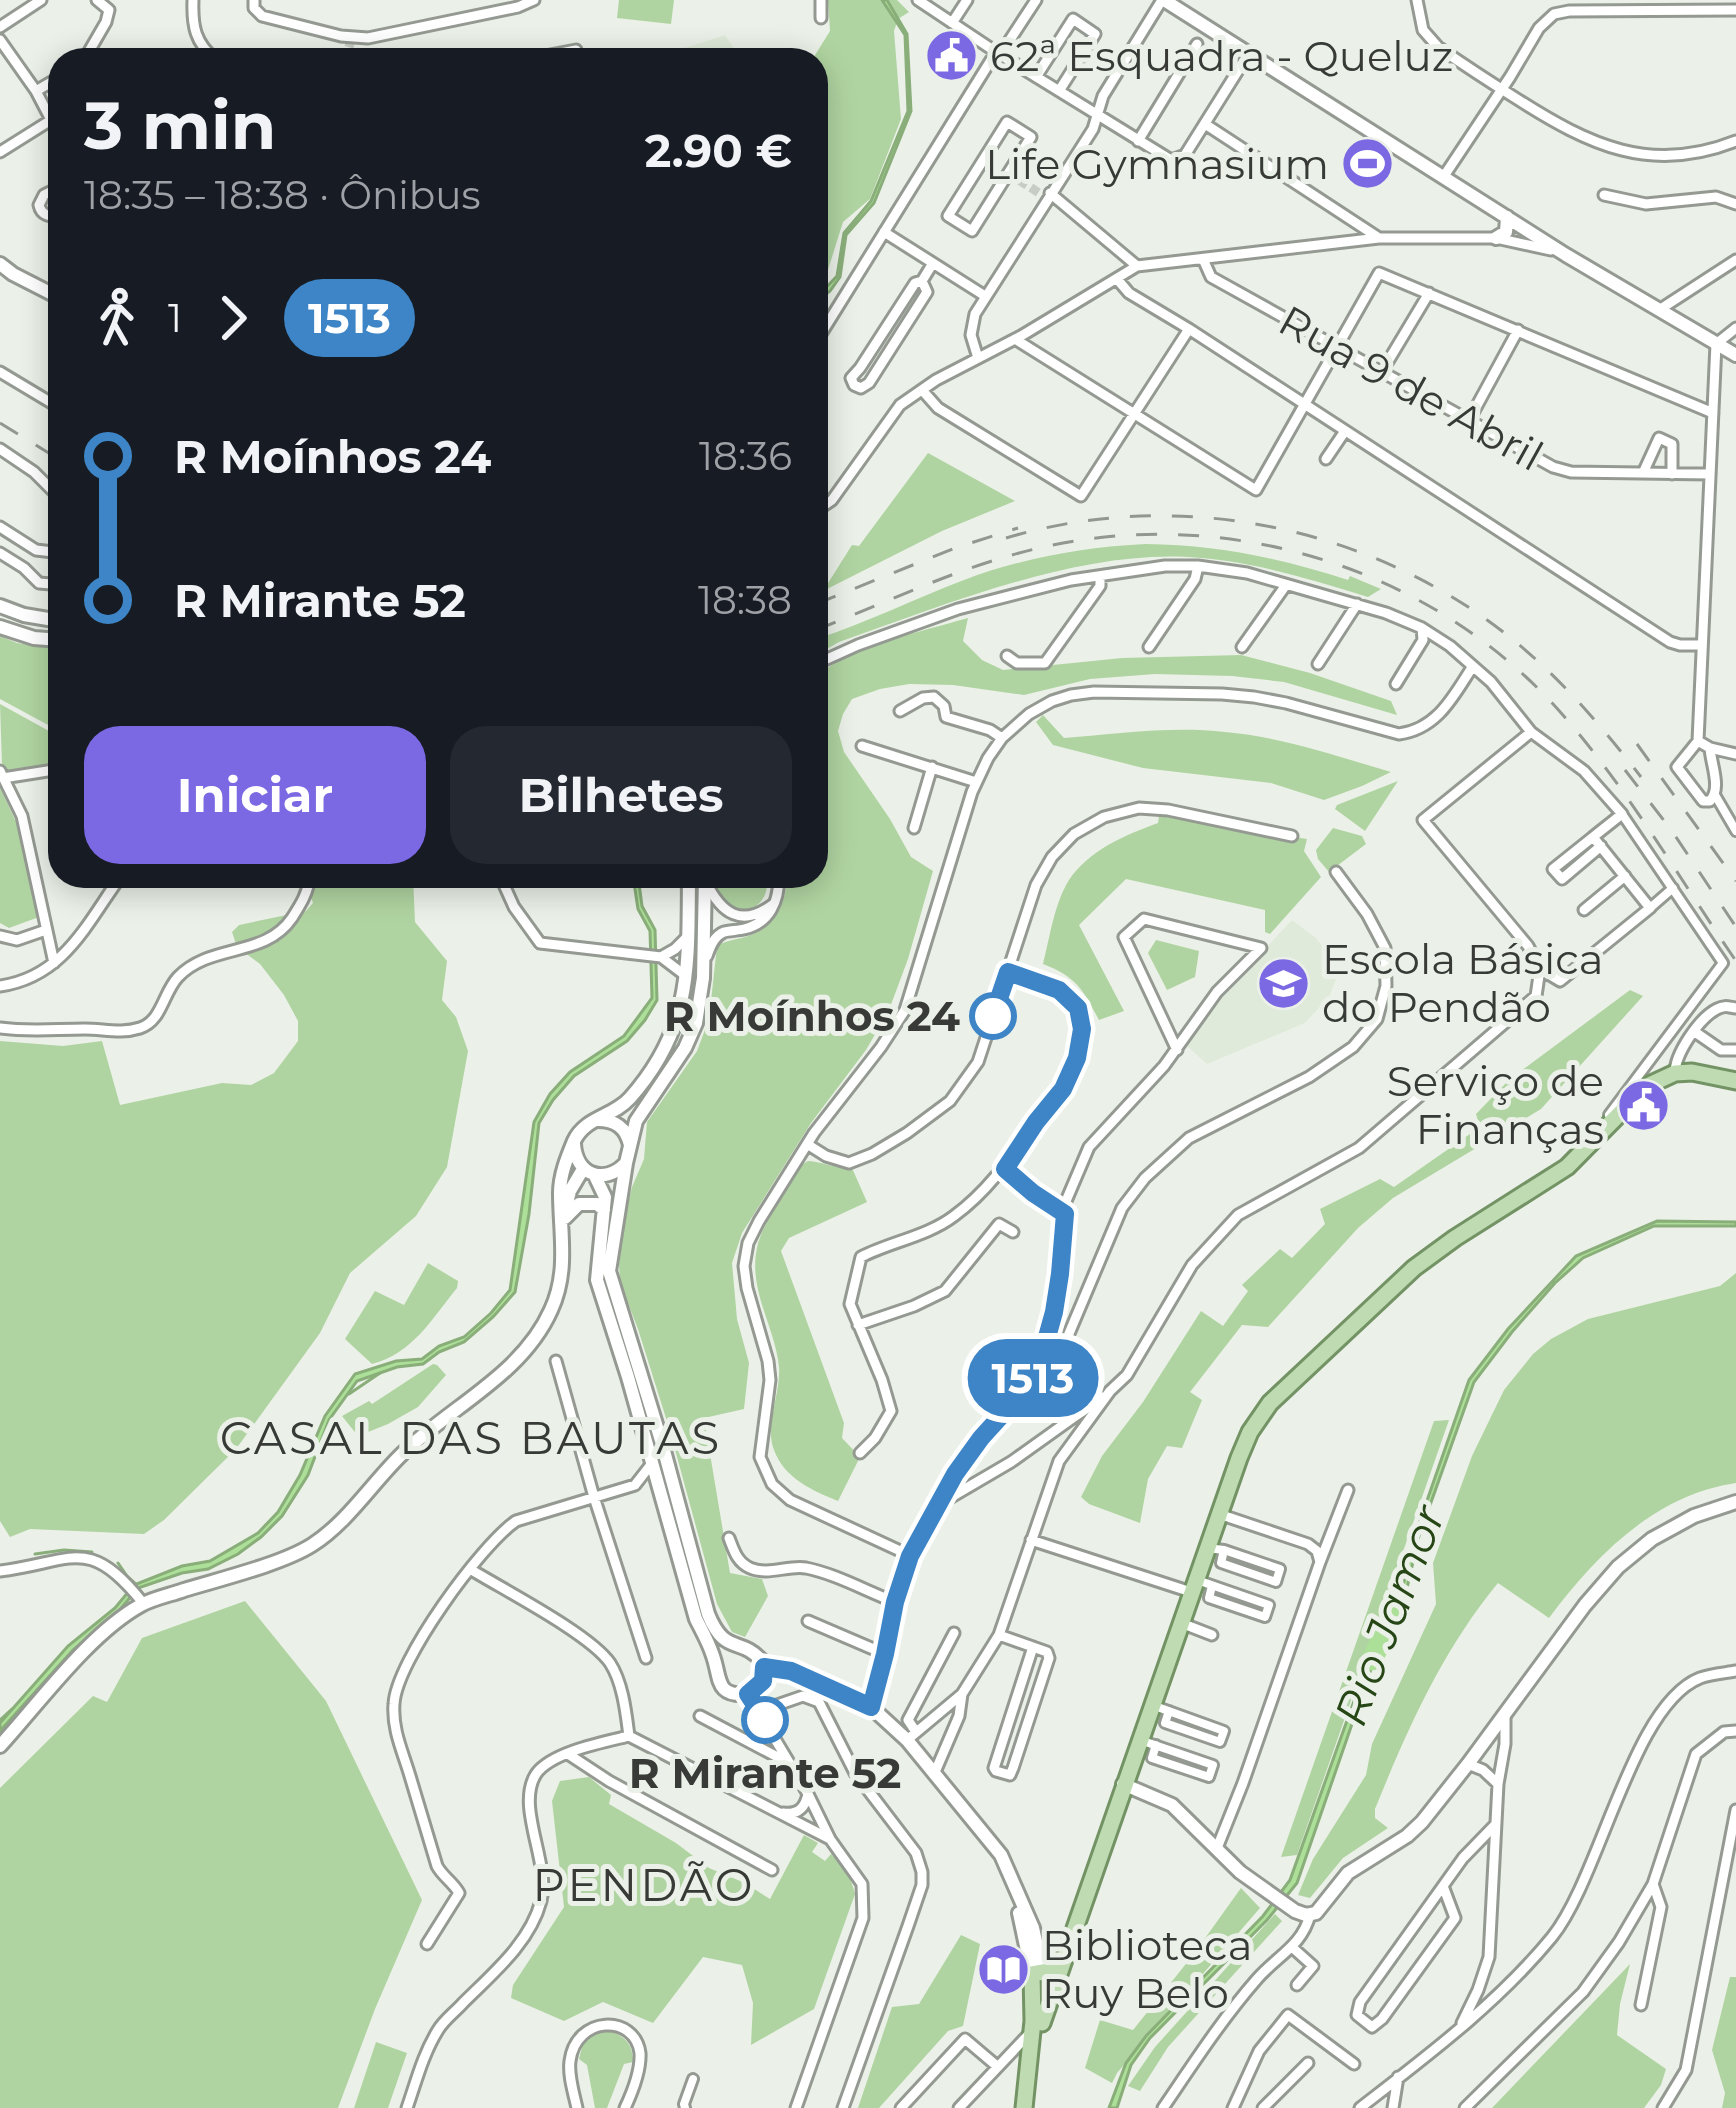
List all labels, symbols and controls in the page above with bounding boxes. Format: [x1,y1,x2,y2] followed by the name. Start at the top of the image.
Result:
[923,28,979,84] public building icon: 62ª Esquadra - Queluz
[990,30,1453,82] place label: 62ª Esquadra - Queluz
[84,85,276,166] text: 3 min
[645,123,792,178] text: 2.90 €
[1340,136,1396,192] sports icon: Life Gymnasium
[985,138,1329,190] place label: Life Gymnasium
[84,171,480,219] text: 18:35 – 18:38 · Ônibus
[84,285,150,351] icon: walk
[200,285,266,351] icon: forward
[308,292,391,344] text: 1513
[168,294,182,342] text: 1
[1270,294,1552,482] street label: Rua 9 de Abril
[174,429,491,484] text: R Moínhos 24
[699,432,792,480] text: 18:36
[174,573,466,628] text: R Mirante 52
[698,576,792,624] text: 18:38
[84,726,426,864] button: Iniciar
[450,726,792,864] button: Bilhetes
[1322,933,1604,1033] place label: Escola Básica do Pendão
[1255,955,1311,1011] school or university icon: Escola Básica do Pendão
[664,990,960,1042] place label: R Moínhos 24
[971,994,1015,1038] marker: R Moínhos 24
[1387,1055,1604,1155] place label: Serviço de Finanças
[1615,1077,1671,1133] public building icon: Serviço de Finanças
[949,1339,1117,1417] line badge: 1513
[992,1352,1074,1404] text: 1513
[220,1410,722,1465] district label: CASAL DAS BAUTAS
[1322,1496,1456,1733] water label: Rio Jamor
[743,1698,787,1742] marker: R Mirante 52
[629,1747,901,1799] place label: R Mirante 52
[533,1857,755,1912] district label: PENDÃO
[1042,1919,1252,2019] place label: Biblioteca Ruy Belo
[975,1941,1031,1997] library icon: Biblioteca Ruy Belo

